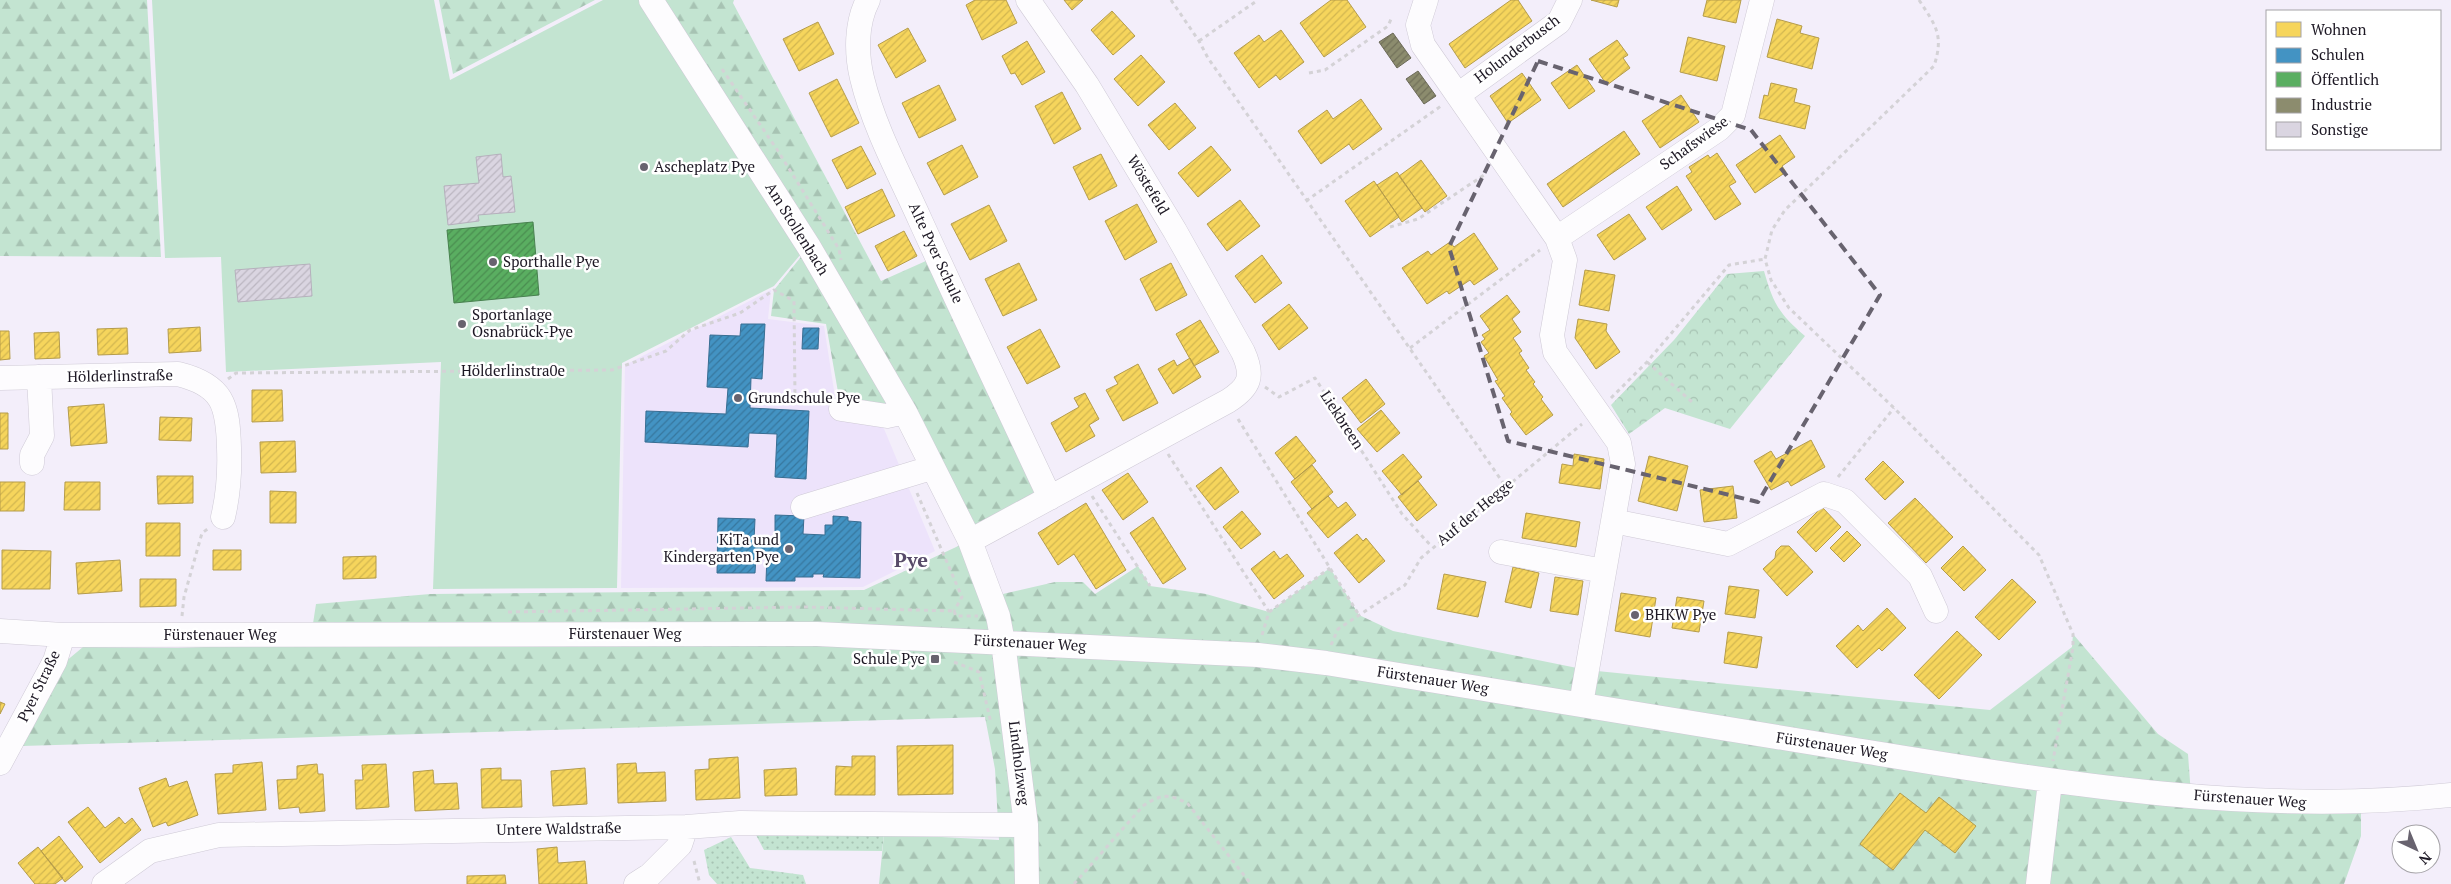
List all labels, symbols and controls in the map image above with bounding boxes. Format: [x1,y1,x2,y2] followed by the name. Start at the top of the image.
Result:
[1470,9,1563,87] street label: Holunderbusch
[2266,10,2441,150] legend
[2311,19,2367,39] text: Wohnen
[2311,44,2365,64] text: Schulen
[2311,69,2379,89] text: Öffentlich
[2311,94,2372,114] text: Industrie
[1655,111,1732,174] street label: Schafswiese
[2311,119,2368,139] text: Sonstige
[1123,151,1174,218] street label: Wöstefeld
[654,156,755,176] place label: Ascheplatz Pye
[638,161,650,173] marker: Ascheplatz Pye
[761,178,834,279] street label: Am Stollenbach
[905,199,969,306] street label: Alte Pyer Schule
[503,251,600,271] place label: Sporthalle Pye
[487,256,499,268] marker: Sporthalle Pye
[472,304,573,341] place label: Sportanlage Osnabrück-Pye
[456,318,468,330] marker: Sportanlage Osnabrück-Pye
[461,360,565,380] street label: Hölderlinstra0e
[67,364,173,386] street label: Hölderlinstraße
[1316,386,1369,453] street label: Liekbreen
[748,387,860,407] place label: Grundschule Pye
[732,392,744,404] marker: Grundschule Pye
[1432,473,1517,549] street label: Auf der Hegge
[664,529,779,566] place label: KiTa und Kindergarten Pye
[783,543,795,555] marker: KiTa und Kindergarten Pye
[894,546,928,573] district label: Pye
[1645,604,1716,624] place label: BHKW Pye
[1629,609,1641,621] marker: BHKW Pye
[569,623,682,643] street label: Fürstenauer Weg
[164,624,277,644] street label: Fürstenauer Weg
[973,629,1088,655] street label: Fürstenauer Weg
[12,646,64,725] street label: Pyer Straße
[853,648,925,668] place label: Schule Pye
[929,653,941,665] marker: Schule Pye
[1376,660,1491,698] street label: Fürstenauer Weg
[1005,720,1035,807] street label: Lindholzweg
[1775,726,1890,764] street label: Fürstenauer Weg
[2193,784,2308,812] street label: Fürstenauer Weg
[496,817,622,839] street label: Untere Waldstraße
[2391,824,2441,874] north arrow
[2415,848,2436,869] text: N

